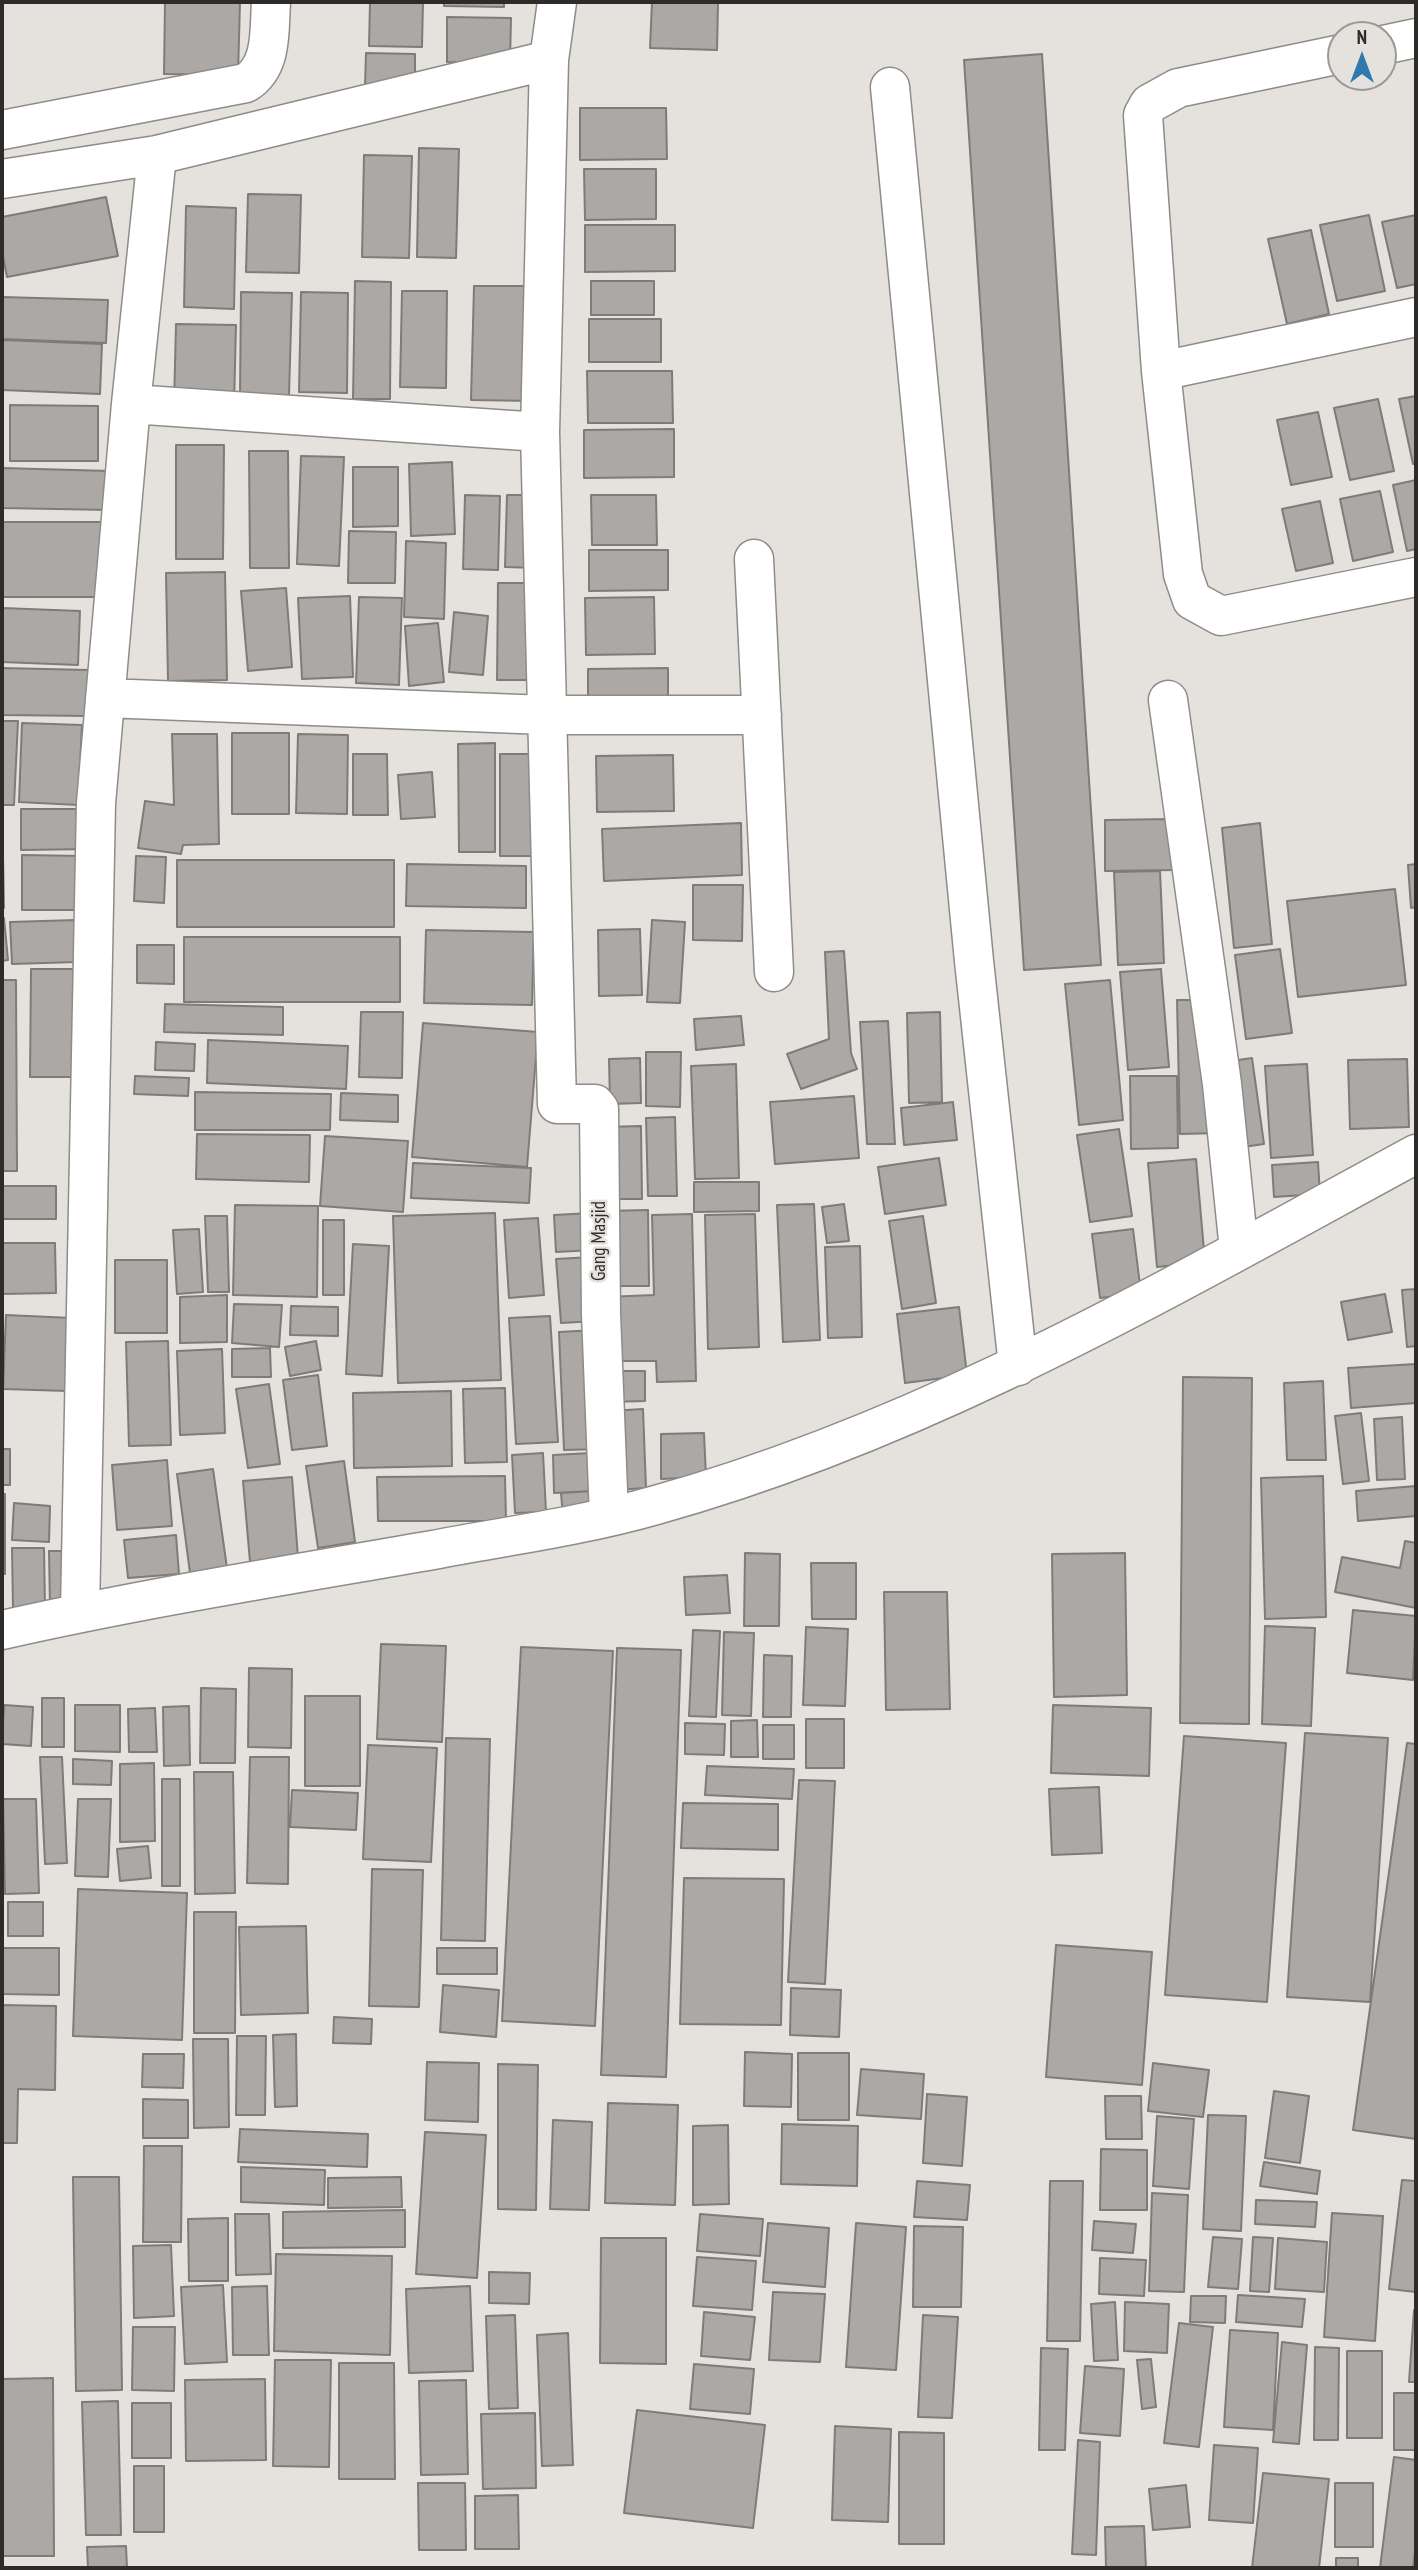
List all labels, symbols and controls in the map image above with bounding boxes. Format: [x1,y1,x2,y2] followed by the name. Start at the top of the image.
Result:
[1327,21,1397,91] north arrow
[1357,25,1367,49] text: N
[589,1201,611,1281] street label: Gang Masjid

